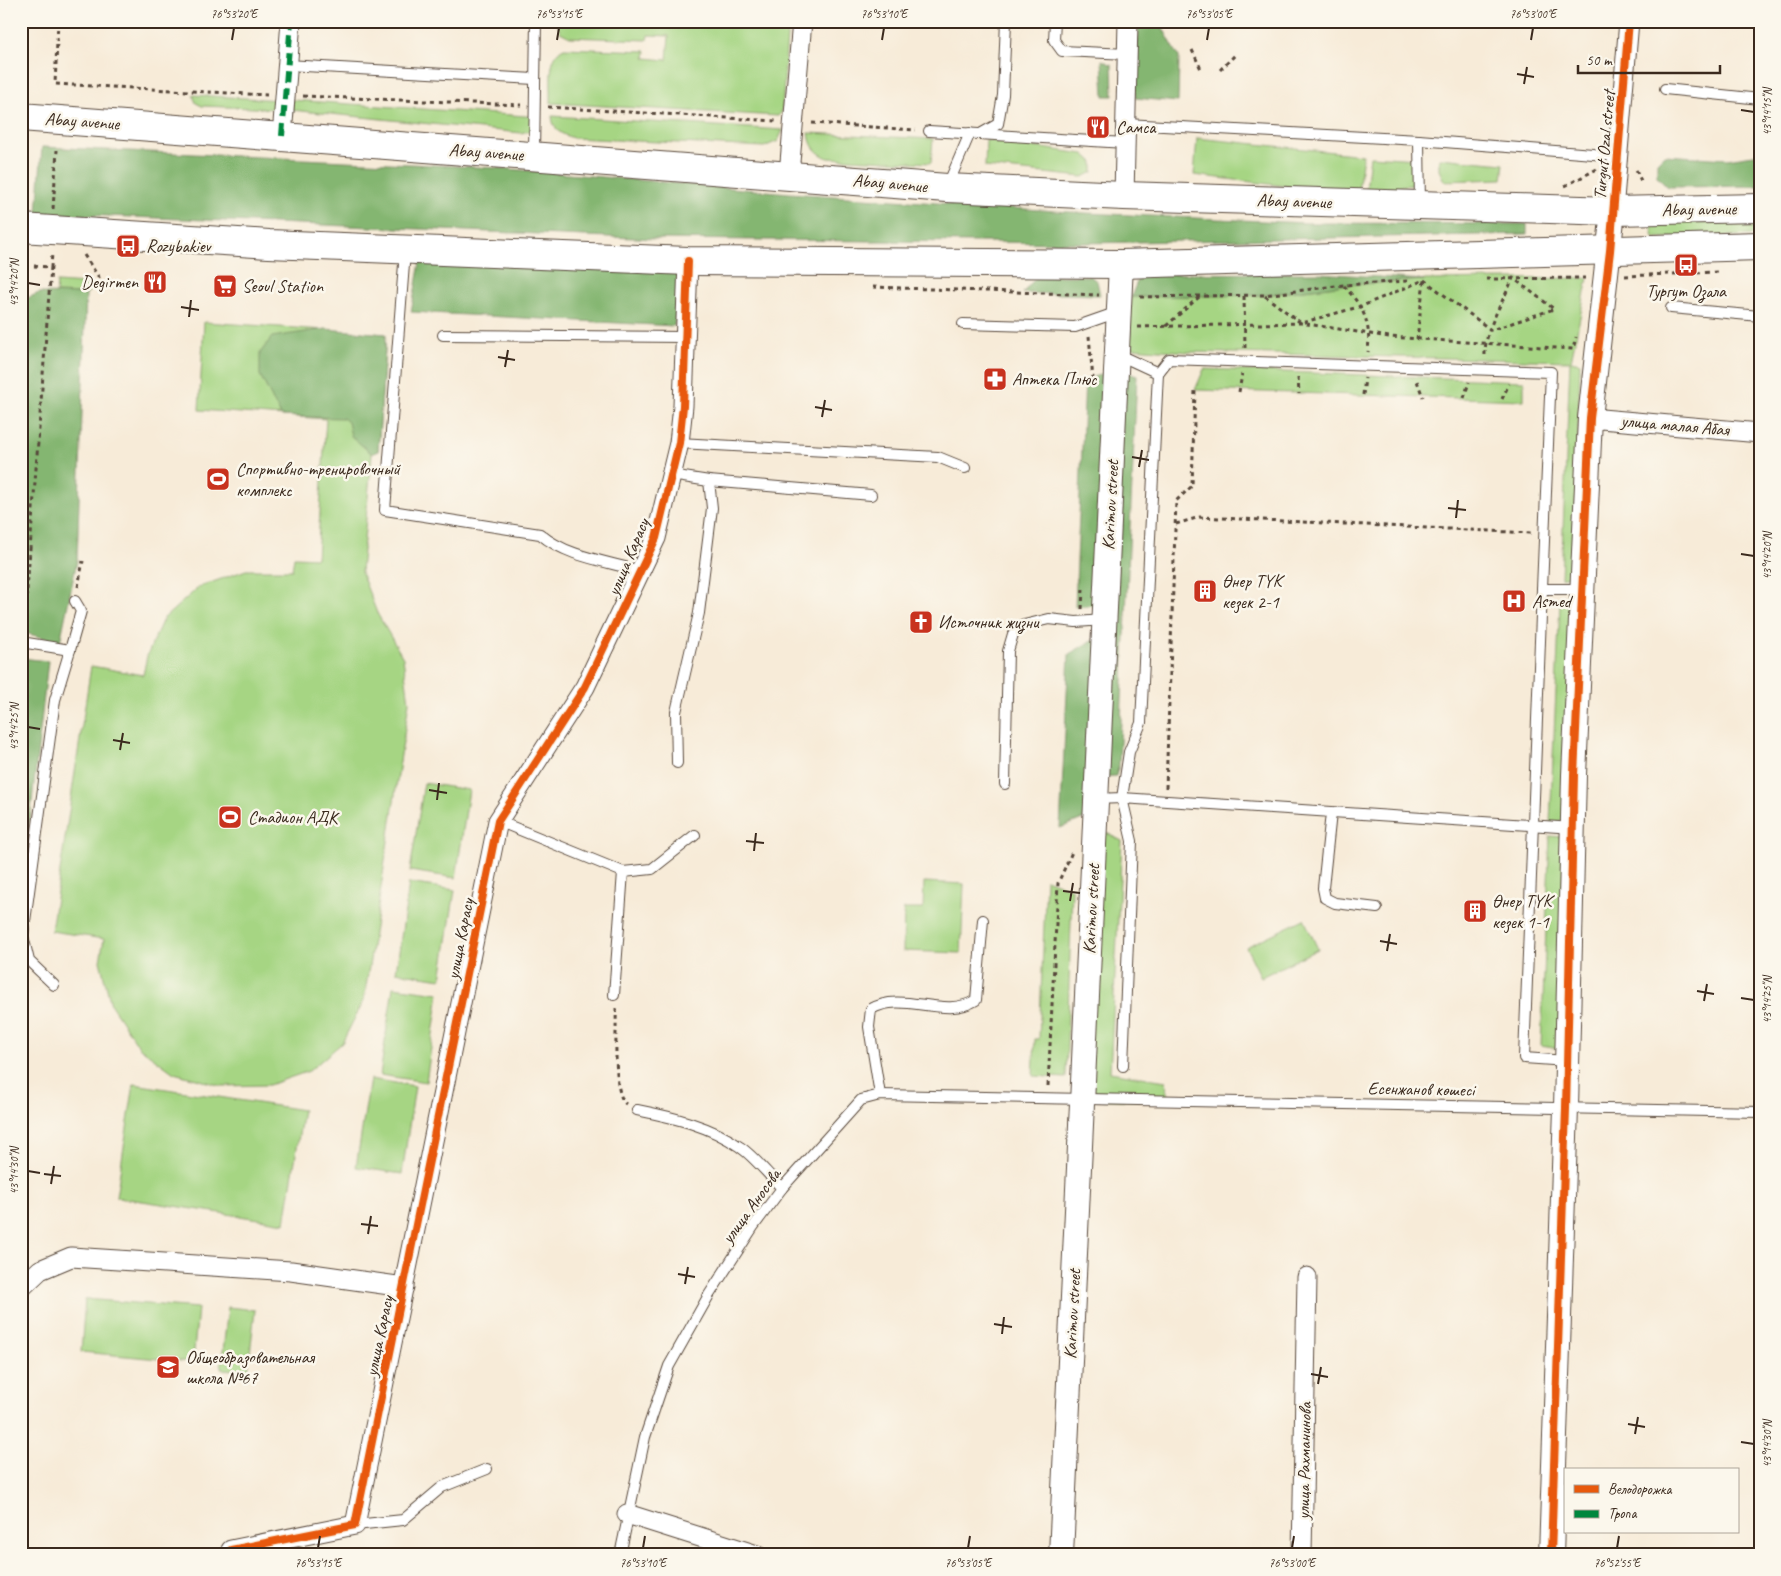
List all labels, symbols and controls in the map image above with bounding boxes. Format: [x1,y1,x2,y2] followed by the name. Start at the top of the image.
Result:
[211,6,259,22] text: 76°53'20"E
[536,6,584,22] text: 76°53'15"E
[861,6,909,22] text: 76°53'10"E
[1186,6,1234,22] text: 76°53'05"E
[1510,6,1558,22] text: 76°53'00"E
[1578,42,1721,74] scale bar
[1586,51,1613,70] text: 50 m
[1588,87,1620,200] street label: Turgut Ozal street
[1759,87,1775,136] text: 43°14'15"N
[44,107,121,135] street label: Abay avenue
[1085,114,1111,140] restaurant icon: Самса
[1116,116,1157,138] place label: Самса
[448,138,525,166] street label: Abay avenue
[852,169,929,197] street label: Abay avenue
[1256,189,1333,213] street label: Abay avenue
[1662,197,1738,221] street label: Abay avenue
[115,233,141,259] bus stop icon: Rozybakiev
[146,235,212,257] place label: Rozybakiev
[1673,252,1699,278] bus stop icon: Тургут Озала
[6,258,22,307] text: 43°14'20"N
[142,269,168,295] restaurant icon: Degirmen
[81,271,139,293] place label: Degirmen
[212,273,238,299] supermarket icon: Seoul Station
[242,275,324,297] place label: Seoul Station
[1646,280,1727,303] place label: Тургут Озала
[982,366,1008,392] pharmacy icon: Аптека Плюс
[1012,368,1097,390] place label: Аптека Плюс
[1619,409,1731,441] street label: улица малая Абая
[236,458,401,501] place label: Спортивно-тренировочный комплекс
[1097,458,1123,550] street label: Karimov street
[205,466,231,492] sports icon: Спортивно-тренировочный комплекс
[602,513,655,600] street label: улица Карасу
[1759,531,1775,580] text: 43°14'20"N
[1222,570,1286,614] place label: Өнер ТҮК кезек 2-1
[1192,578,1218,604] building icon: Өнер ТҮК кезек 2-1
[1501,588,1527,614] hospital icon: Asmed
[1532,590,1574,612] place label: Asmed
[908,609,934,635] church icon: Источник жизни
[938,611,1040,634] place label: Источник жизни
[6,702,22,751] text: 43°14'25"N
[217,804,243,830] sports icon: Стадион АДК
[248,806,340,828] place label: Стадион АДК
[1078,862,1104,954] street label: Karimov street
[1492,890,1556,934] place label: Өнер ТҮК кезек 1-1
[441,895,479,982] street label: улица Карасу
[1462,898,1488,924] building icon: Өнер ТҮК кезек 1-1
[1759,975,1775,1024] text: 43°14'25"N
[1367,1077,1477,1101] street label: Есенжанов көшесі
[6,1146,22,1195] text: 43°14'30"N
[716,1163,786,1249] street label: улица Аносова
[1059,1267,1085,1359] street label: Karimov street
[360,1292,399,1379] street label: улица Карасу
[186,1346,316,1389] place label: Общеобразовательная школа №67
[155,1354,181,1380] school or university icon: Общеобразовательная школа №67
[1292,1400,1316,1521] street label: улица Рахманинова
[1759,1419,1775,1468] text: 43°14'30"N
[1564,1468,1738,1534] legend
[1608,1480,1672,1499] text: Велодорожка
[1608,1504,1637,1523] text: Тропа
[295,1555,343,1571] text: 76°53'15"E
[620,1555,668,1571] text: 76°53'10"E
[945,1555,993,1571] text: 76°53'05"E
[1269,1555,1317,1571] text: 76°53'00"E
[1594,1555,1642,1571] text: 76°52'55"E

